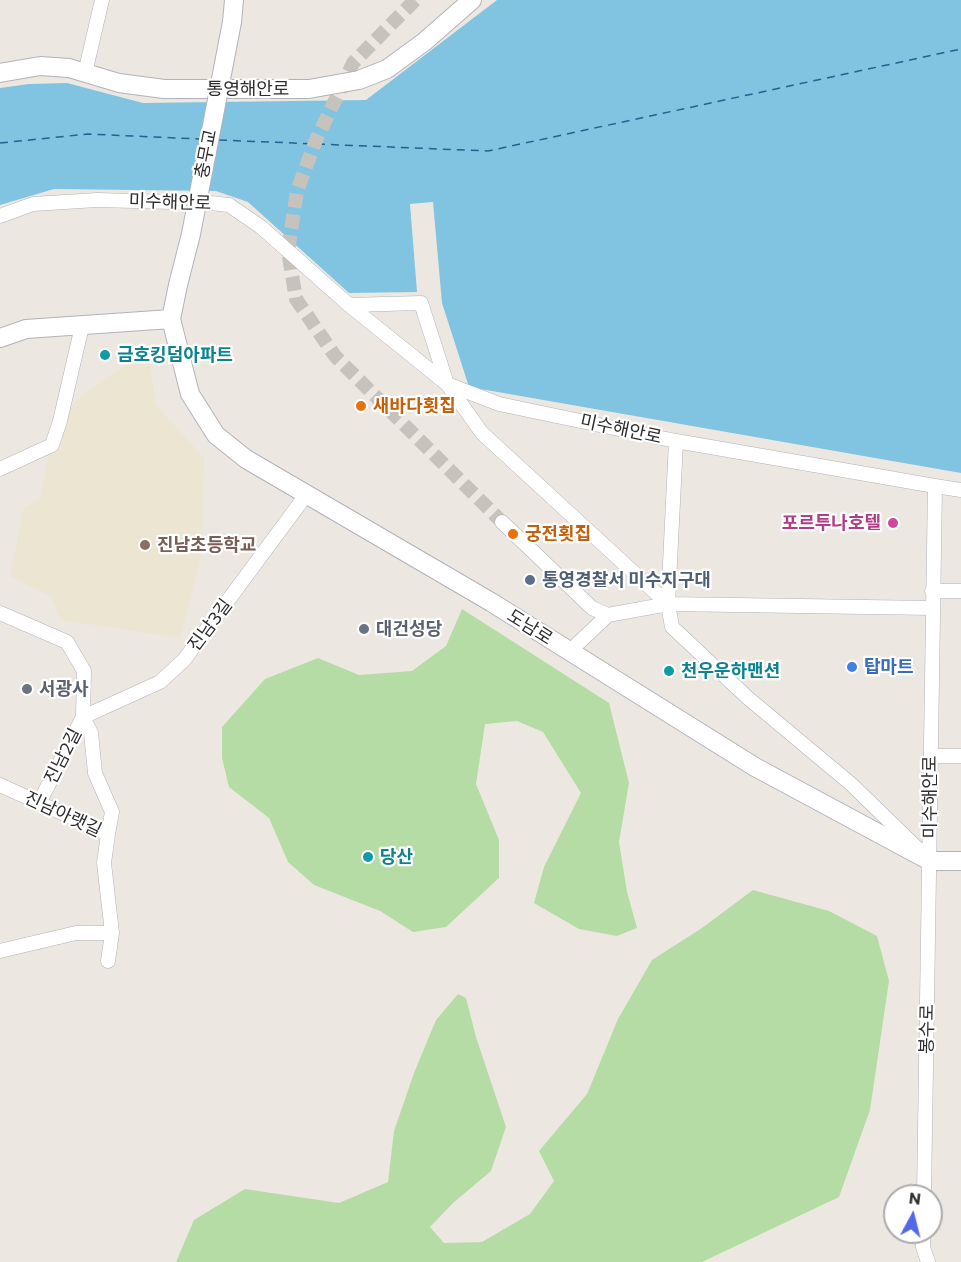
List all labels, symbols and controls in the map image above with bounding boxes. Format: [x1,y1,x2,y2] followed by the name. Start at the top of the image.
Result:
[207,78,289,100] street label: 통영해안로
[191,128,221,180] street label: 충무교
[128,190,212,214] street label: 미수해안로
[117,344,233,366] place label: 금호킹덤아파트
[98,348,112,362] marker: 금호킹덤아파트
[373,395,456,417] place label: 새바다횟집
[354,399,368,413] marker: 새바다횟집
[578,410,664,448] street label: 미수해안로
[782,512,881,534] place label: 포르투나호텔
[886,516,900,530] marker: 포르투나호텔
[525,523,591,545] place label: 궁전횟집
[506,527,520,541] marker: 궁전횟집
[157,534,256,556] place label: 진남초등학교
[138,538,152,552] marker: 진남초등학교
[542,569,711,591] place label: 통영경찰서 미수지구대
[523,573,537,587] marker: 통영경찰서 미수지구대
[183,595,237,655] street label: 진남3길
[503,605,557,649] street label: 도남로
[376,618,442,640] place label: 대건성당
[357,622,371,636] marker: 대건성당
[864,656,914,678] place label: 탑마트
[681,660,780,682] place label: 천우운하맨션
[845,660,859,674] marker: 탑마트
[662,664,676,678] marker: 천우운하맨션
[39,678,89,700] place label: 서광사
[20,682,34,696] marker: 서광사
[40,725,86,787] street label: 진남2길
[919,756,941,838] street label: 미수해안로
[21,787,105,841] street label: 진남아랫길
[380,846,413,868] place label: 당산
[361,850,375,864] marker: 당산
[916,1004,938,1054] street label: 봉수로
[883,1184,943,1244] north arrow
[908,1187,922,1208] text: N

